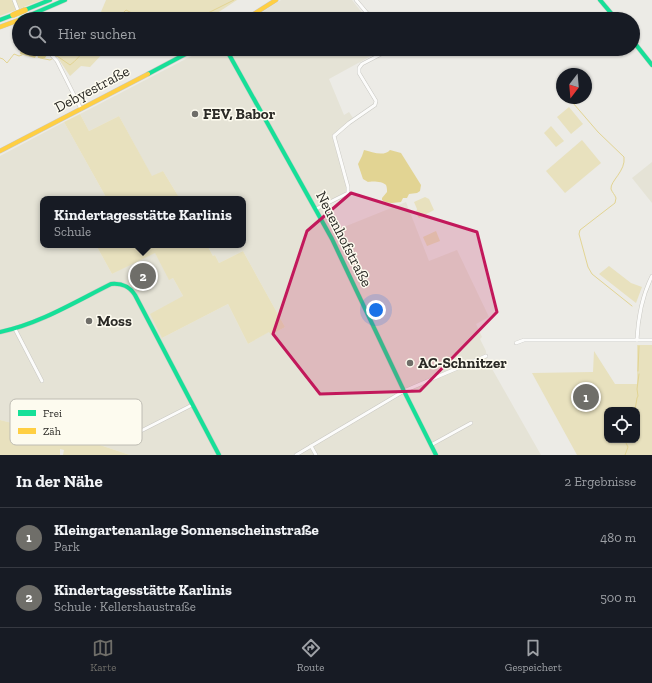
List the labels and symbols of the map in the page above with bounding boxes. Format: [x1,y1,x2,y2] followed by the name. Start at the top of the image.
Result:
[51,62,133,116] street label: Debyestraße
[556,68,592,104] north arrow
[203,105,276,123] place label: FEV, Babor
[190,109,200,119] marker: FEV, Babor
[312,188,376,290] street label: Neuenhofstraße
[130,261,156,291] pin: 2
[366,300,386,320] your location
[97,312,132,330] place label: Moss
[84,316,94,326] marker: Moss
[418,354,507,372] place label: AC-Schnitzer
[405,358,415,368] marker: AC-Schnitzer
[573,382,599,412] pin: 1
[10,399,142,445] legend
[43,407,62,420] text: Frei
[43,425,62,438] text: Zäh

